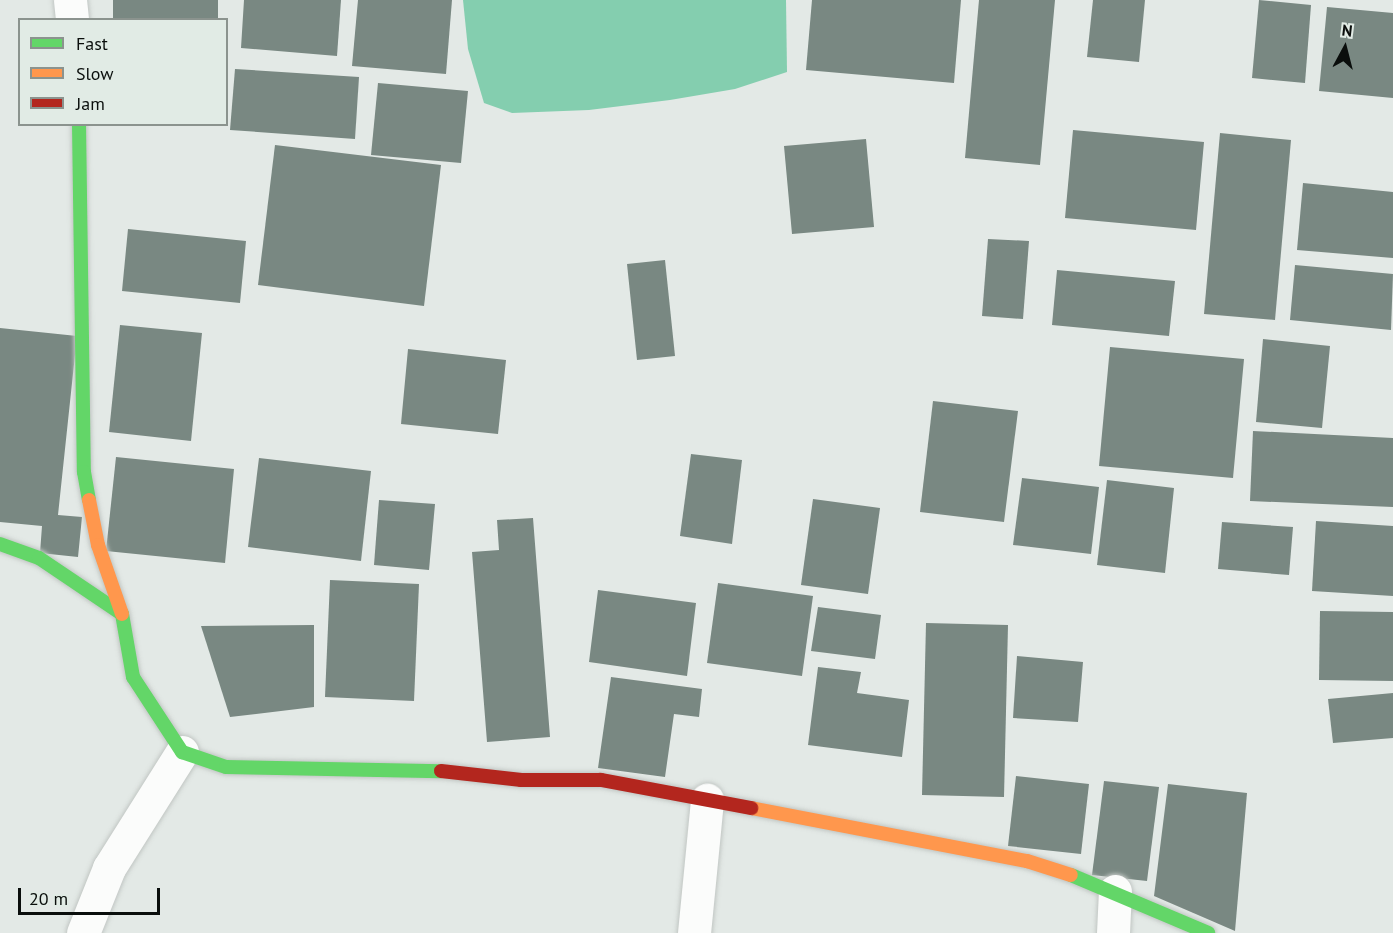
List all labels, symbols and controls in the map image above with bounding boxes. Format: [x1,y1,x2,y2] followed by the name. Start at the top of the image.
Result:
[18,18,228,126] legend
[1315,18,1375,78] north arrow
[1341,20,1354,41] text: N
[76,32,108,55] text: Fast
[76,62,114,85] text: Slow
[76,92,105,115] text: Jam
[21,876,164,914] scale bar
[29,887,68,910] text: 20 m

